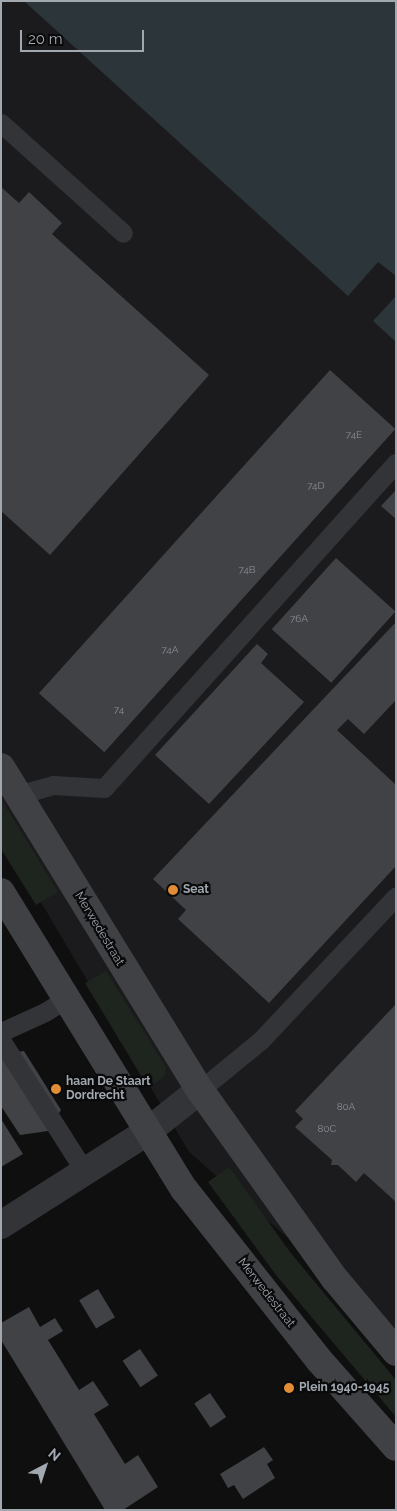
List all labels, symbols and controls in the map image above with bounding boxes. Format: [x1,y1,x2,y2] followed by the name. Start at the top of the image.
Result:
[22,20,146,52] scale bar
[28,30,63,48] text: 20 m
[346,429,362,441] house number: 74E
[307,480,325,492] house number: 74D
[239,564,255,576] house number: 74B
[290,613,308,625] house number: 76A
[161,644,179,656] house number: 74A
[114,704,124,716] house number: 74
[183,883,209,897] place label: Seat
[167,884,179,896] marker: Seat
[71,889,127,969] street label: Merwedestraat
[66,1075,151,1103] place label: haan De Staart Dordrecht
[50,1083,62,1095] marker: haan De Staart Dordrecht
[337,1101,355,1113] house number: 80A
[318,1123,336,1135] house number: 80C
[235,1256,297,1330] street label: Merwedestraat
[299,1381,389,1395] place label: Plein 1940-1945
[283,1382,295,1394] marker: Plein 1940-1945
[20,1441,70,1491] north arrow
[45,1445,64,1464] text: N

